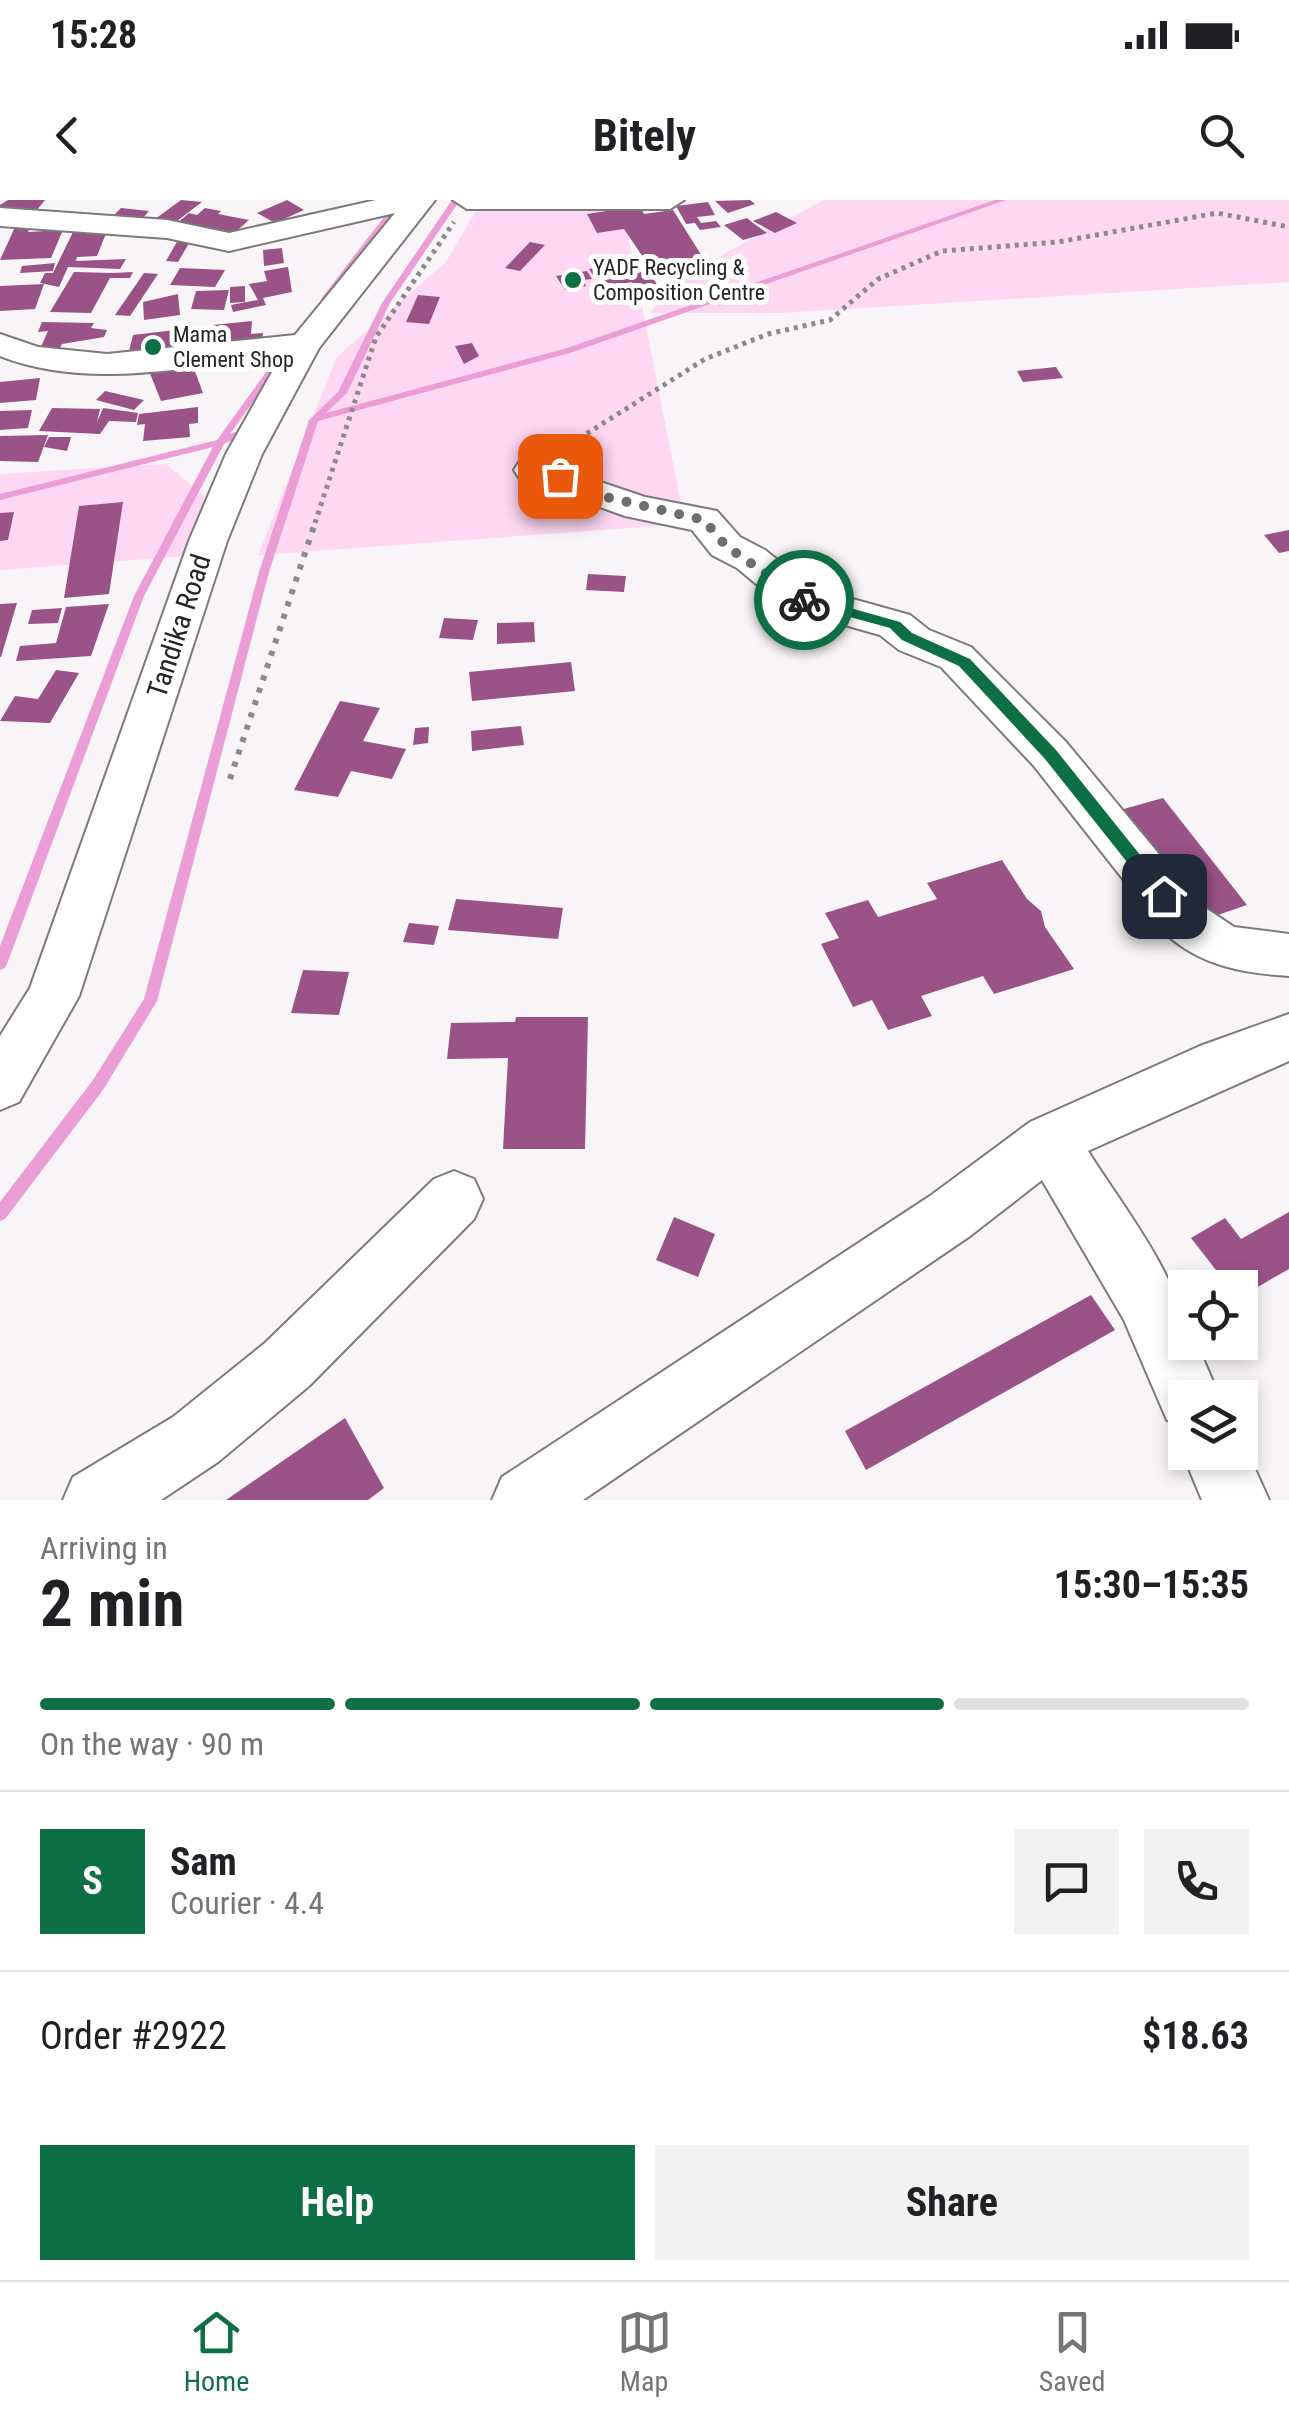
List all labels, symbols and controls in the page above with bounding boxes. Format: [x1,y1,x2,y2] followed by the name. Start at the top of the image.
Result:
[50,13,137,57] text: 15:28
[40,108,95,163] icon: back
[1194,108,1249,163] icon: search
[593,109,696,162] text: Bitely
[593,255,765,305] place label: YADF Recycling & Composition Centre
[562,269,584,291] marker: YADF Recycling & Composition Centre
[173,322,294,372] place label: Mama Clement Shop
[142,336,164,358] marker: Mama Clement Shop
[518,434,603,519] pin
[533,449,588,504] icon: bag
[140,550,218,702] street label: Tandika Road
[754,550,854,650] courier
[777,573,832,628] icon: bike
[1122,854,1207,939] pin
[1137,869,1192,924] icon: home
[1168,1270,1258,1470] map controls
[1168,1270,1258,1360] button: locate
[1168,1380,1258,1470] button: layers
[40,1529,168,1567] text: Arriving in
[1054,1563,1249,1607] text: 15:30–15:35
[40,1566,184,1642] text: 2 min
[40,1725,264,1763] text: On the way · 90 m
[1014,1829,1119,1934] button: chat
[1144,1829,1249,1934] button: phone
[170,1840,237,1884] text: Sam
[82,1859,103,1903] text: S
[170,1884,324,1922] text: Courier · 4.4
[40,2014,227,2058] text: Order #2922
[1142,2014,1249,2058] text: $18.63
[40,2145,635,2260] button: Help
[655,2145,1249,2260] button: Share
[184,2305,249,2398] tab: Home
[617,2305,672,2398] tab: Map
[1039,2305,1105,2398] tab: Saved

